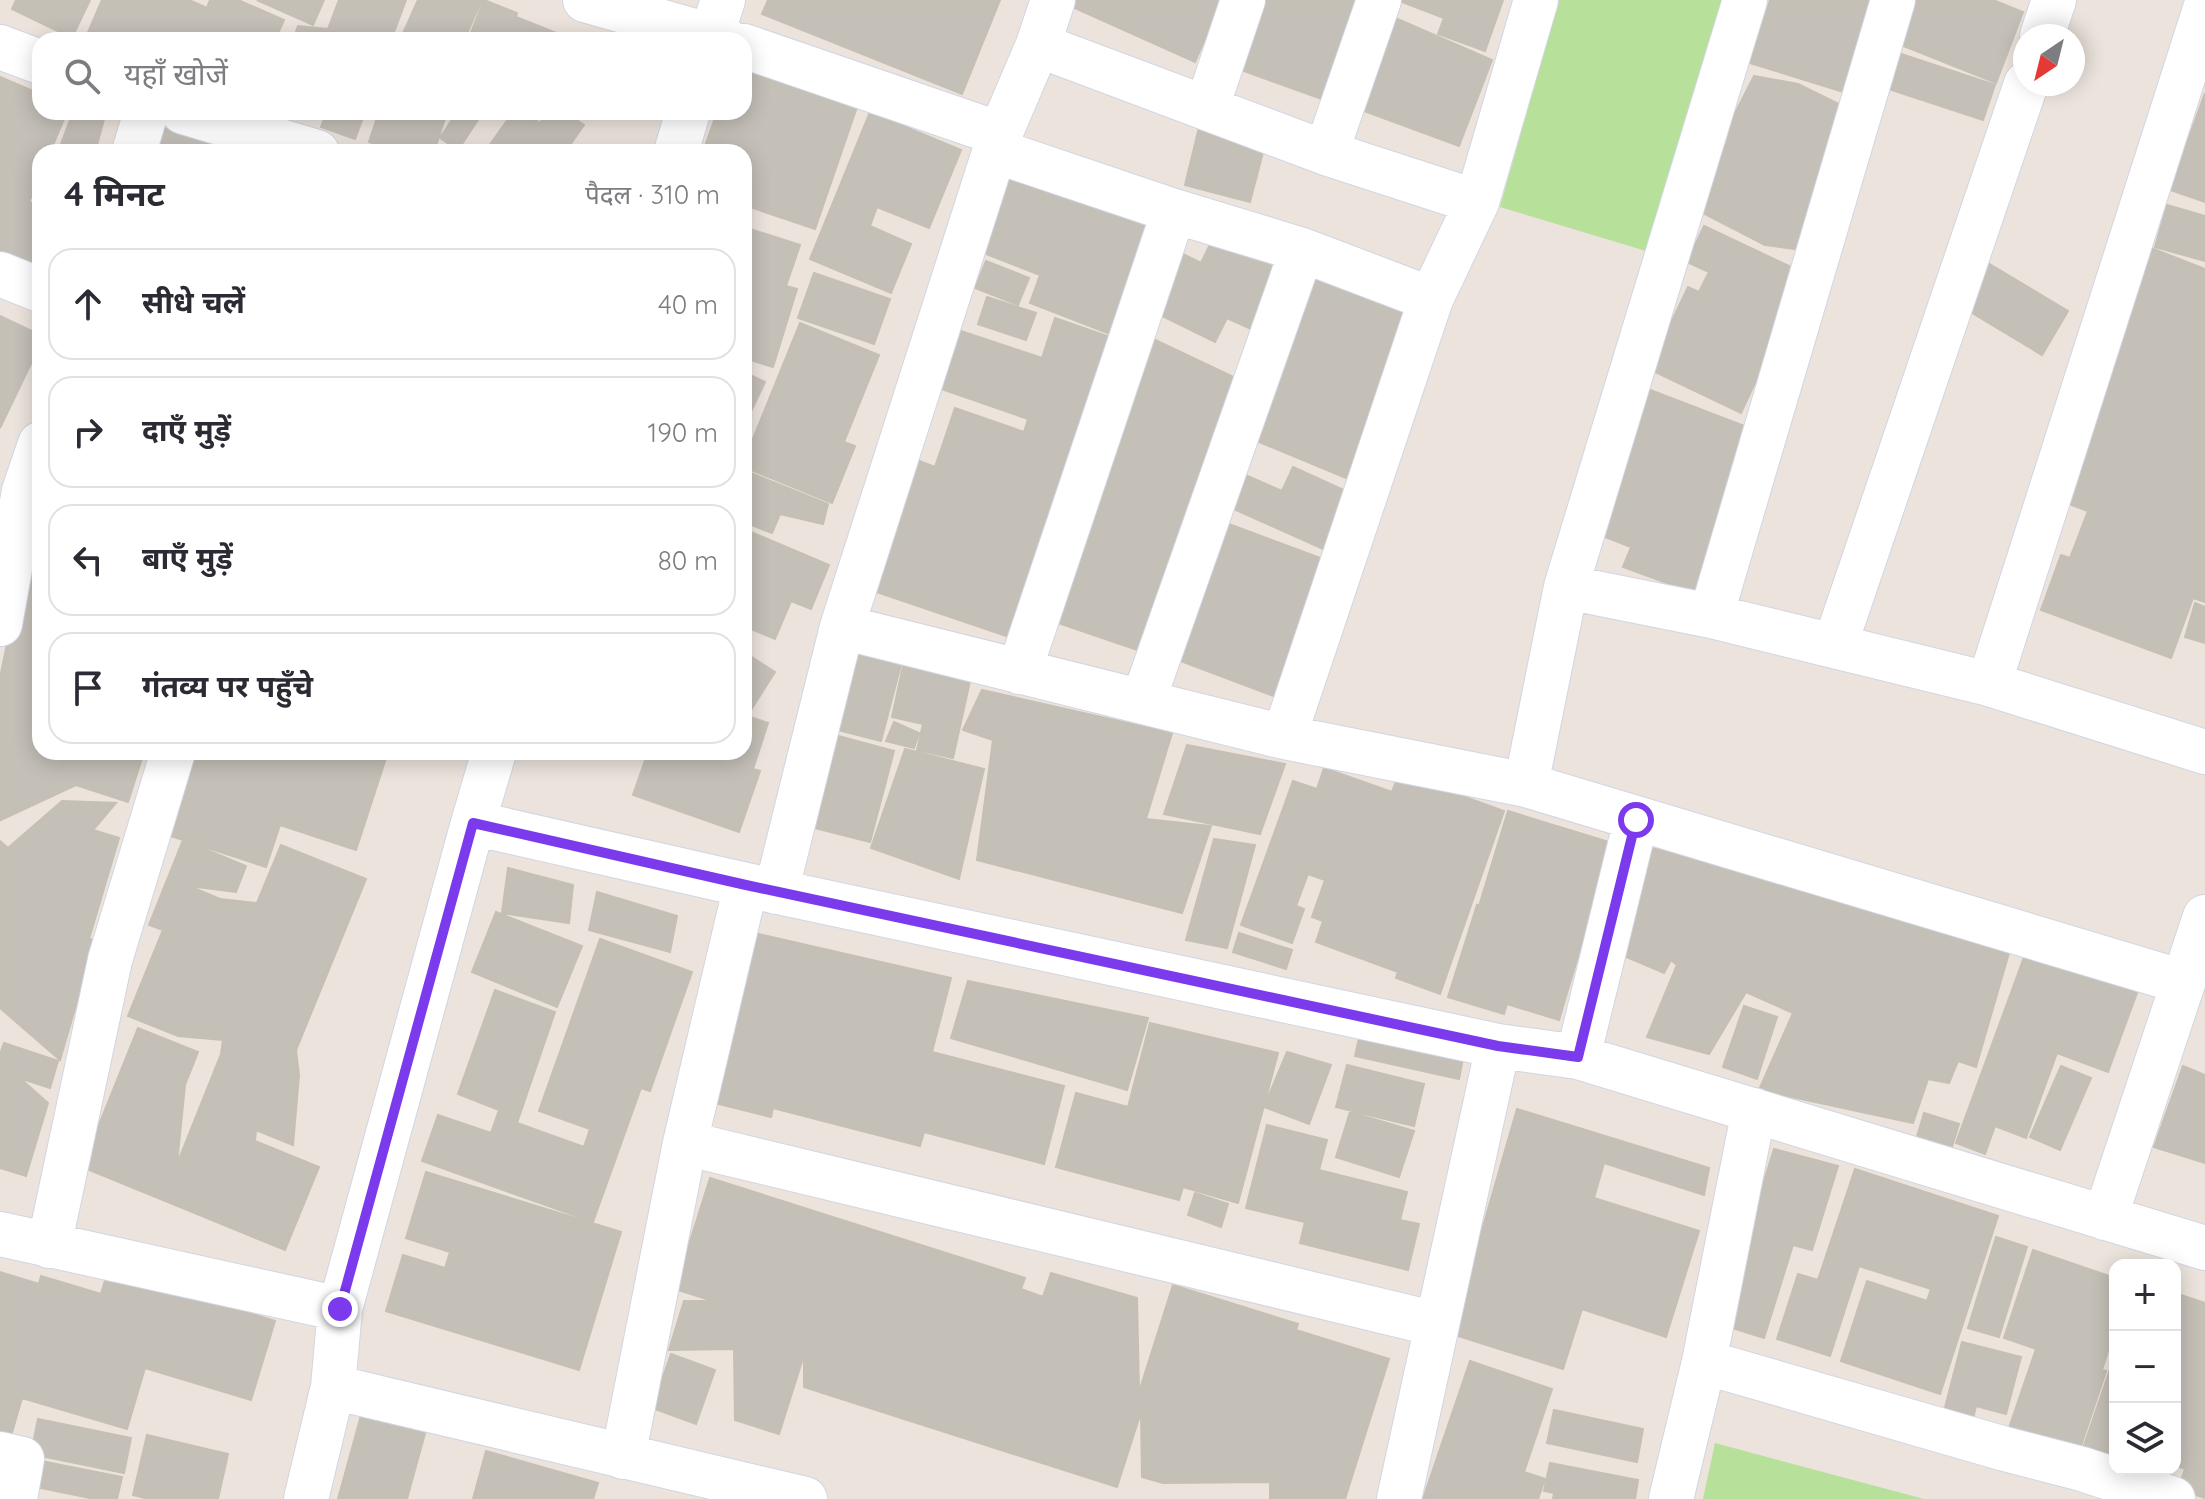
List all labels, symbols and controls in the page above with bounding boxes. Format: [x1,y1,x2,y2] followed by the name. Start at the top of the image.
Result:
[2013,24,2085,96] north arrow
[32,32,752,120] search box
[60,54,104,98] icon: search
[124,55,228,93] text: यहाँ खोजें
[64,172,165,215] text: 4 मिनट
[585,178,720,211] text: पैदल · 310 m
[66,282,110,326] icon: ahead
[142,283,245,321] text: सीधे चलें
[658,288,718,321] text: 40 m
[66,410,110,454] icon: right
[142,411,231,449] text: दाएँ मुड़ें
[648,416,718,449] text: 190 m
[66,538,110,582] icon: left
[142,539,233,577] text: बाएँ मुड़ें
[658,544,718,577] text: 80 m
[66,666,110,710] icon: arrive
[142,667,313,705] text: गंतव्य पर पहुँचे
[1618,802,1654,838] route start
[2109,1259,2181,1475] map controls
[2109,1259,2181,1331] button: +
[322,1291,358,1327] route end
[2109,1331,2181,1403] button: −
[2109,1403,2181,1475] button: layers

